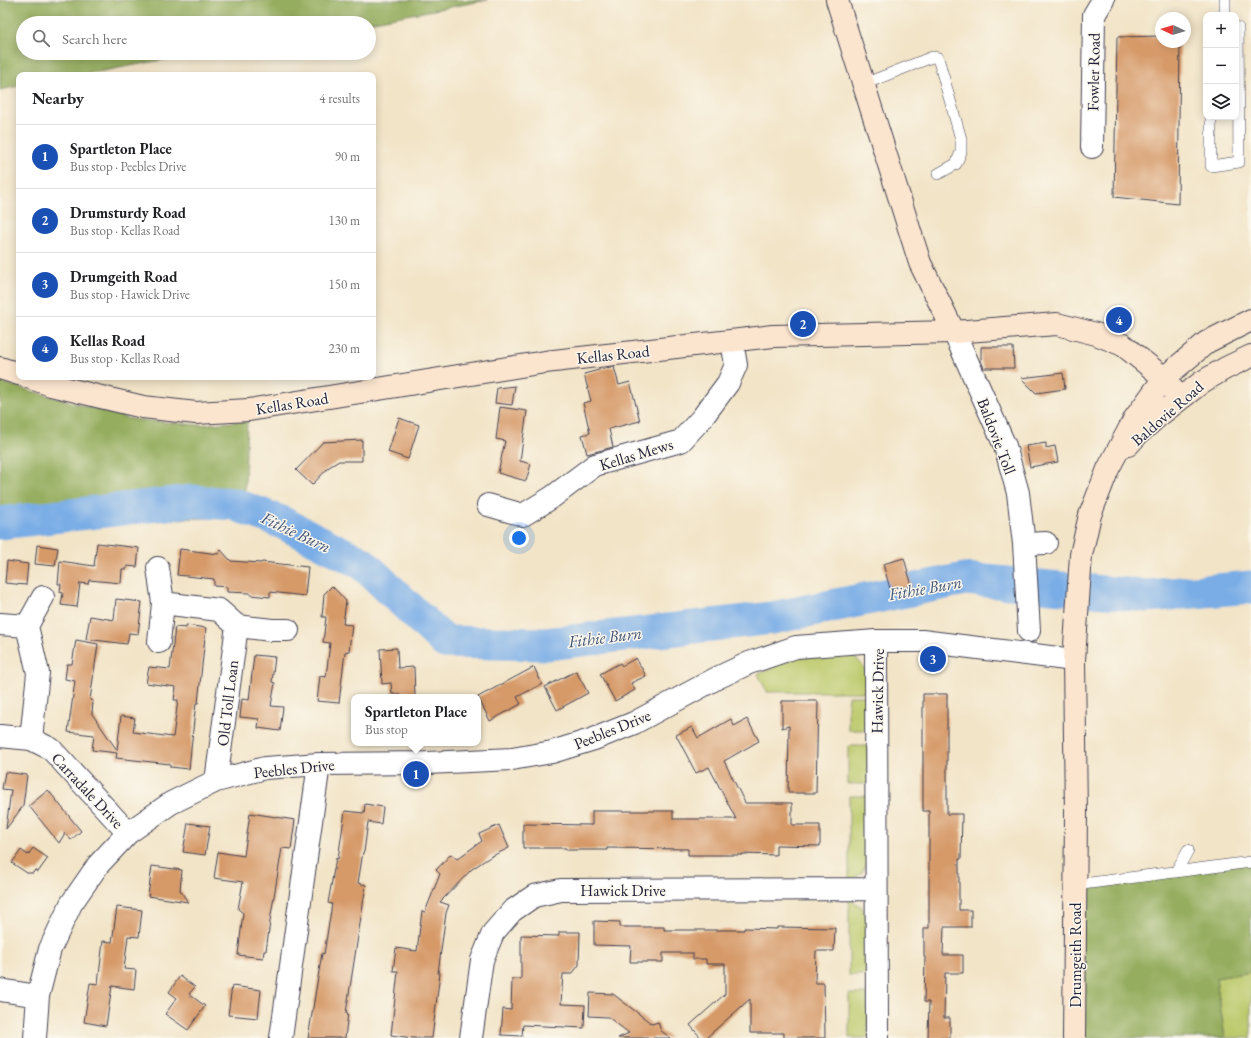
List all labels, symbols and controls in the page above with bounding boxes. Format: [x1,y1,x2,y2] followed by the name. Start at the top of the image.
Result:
[1155,12,1191,48] north arrow
[1203,12,1239,120] map controls
[1203,12,1239,48] button: +
[16,16,376,60] search box
[30,27,52,49] icon: search
[62,29,127,48] text: Search here
[1082,32,1105,111] street label: Fowler Road
[1203,48,1239,84] button: −
[1203,84,1239,120] button: layers
[32,87,84,109] text: Nearby
[319,90,360,107] text: 4 results
[70,139,172,158] text: Spartleton Place
[42,148,48,165] text: 1
[335,148,360,165] text: 90 m
[70,158,186,175] text: Bus stop · Peebles Drive
[70,203,186,222] text: Drumsturdy Road
[42,212,48,229] text: 2
[329,212,360,229] text: 130 m
[70,222,180,239] text: Bus stop · Kellas Road
[70,267,177,286] text: Drumgeith Road
[42,276,48,293] text: 3
[329,276,360,293] text: 150 m
[70,286,190,303] text: Bus stop · Hawick Drive
[1106,305,1132,335] pin: 4
[790,309,816,339] pin: 2
[70,331,145,350] text: Kellas Road
[42,340,48,357] text: 4
[329,340,360,357] text: 230 m
[576,340,651,369] street label: Kellas Road
[70,350,180,367] text: Bus stop · Kellas Road
[1127,376,1209,451] street label: Baldovie Road
[254,387,331,420] street label: Kellas Road
[972,395,1021,478] street label: Baldovie Toll
[597,433,676,476] street label: Kellas Mews
[257,506,334,558] water label: Fithie Burn
[509,528,529,548] your location
[886,571,963,605] water label: Fithie Burn
[566,622,643,653] water label: Fithie Burn
[920,644,946,674] pin: 3
[866,648,889,734] street label: Hawick Drive
[212,658,243,747] street label: Old Toll Loan
[351,694,481,746] popup
[365,702,467,721] text: Spartleton Place
[571,705,654,754] street label: Peebles Drive
[365,721,408,738] text: Bus stop
[47,748,128,833] street label: Carradale Drive
[253,754,335,783] street label: Peebles Drive
[403,759,429,789] pin: 1
[580,880,666,901] street label: Hawick Drive
[1065,901,1086,1008] street label: Drumgeith Road

